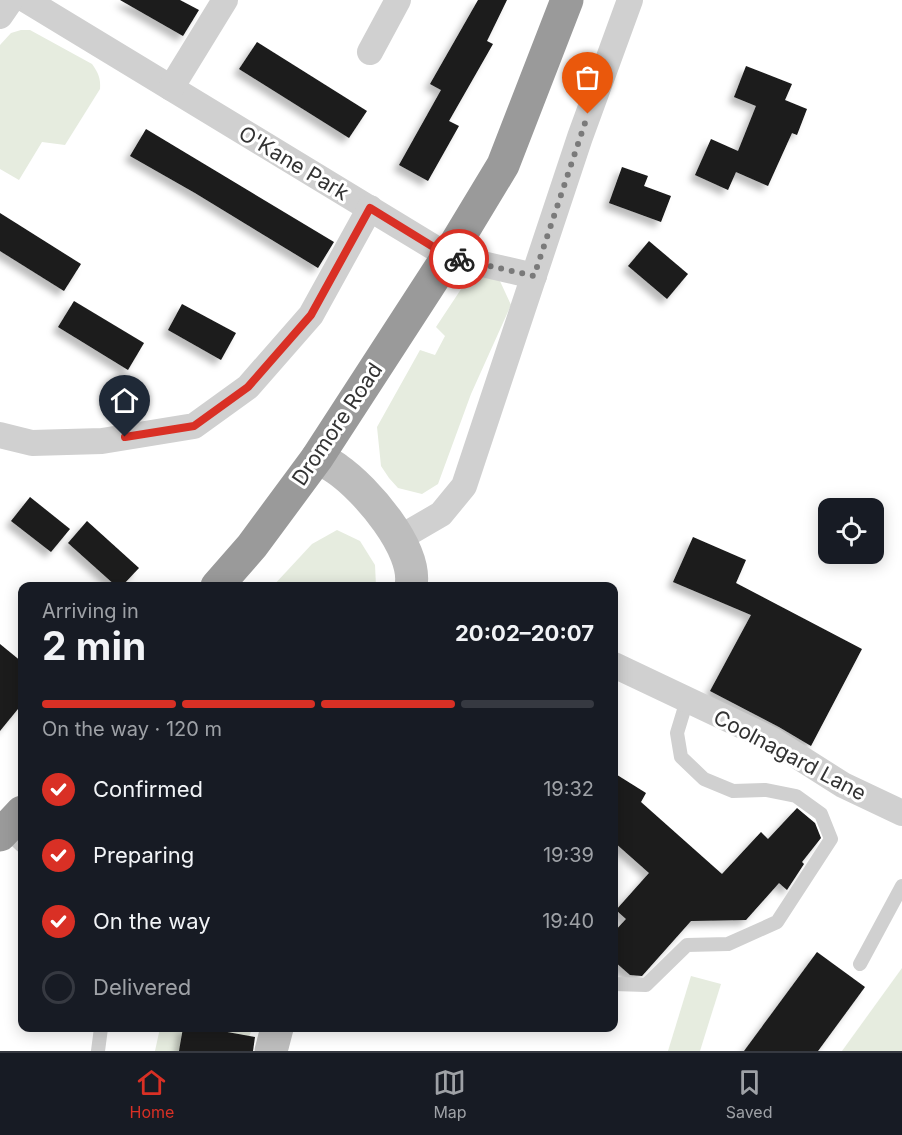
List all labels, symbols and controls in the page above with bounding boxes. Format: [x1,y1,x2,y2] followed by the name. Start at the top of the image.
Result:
[562,52,613,114] pin
[571,61,604,94] icon: bag
[235,120,354,206] street label: O'Kane Park
[429,229,489,289] courier
[443,243,476,276] icon: bike
[287,358,387,490] street label: Dromore Road
[99,375,150,437] pin
[108,384,141,417] icon: home
[818,498,884,564] map controls
[818,498,884,564] button: locate
[42,599,139,623] text: Arriving in
[455,620,594,646] text: 20:02–20:07
[42,622,146,669] text: 2 min
[709,704,871,806] street label: Coolnagard Lane
[42,717,222,741] text: On the way · 120 m
[42,773,75,806] icon: check
[93,776,203,802] text: Confirmed
[543,777,594,801] text: 19:32
[42,839,75,872] icon: check
[93,842,194,868] text: Preparing
[543,843,594,867] text: 19:39
[42,905,75,938] icon: check
[93,908,211,934] text: On the way
[542,909,594,933] text: 19:40
[93,974,191,1000] text: Delivered
[130,1066,174,1122] tab: Home
[433,1066,467,1122] tab: Map
[726,1066,772,1122] tab: Saved

